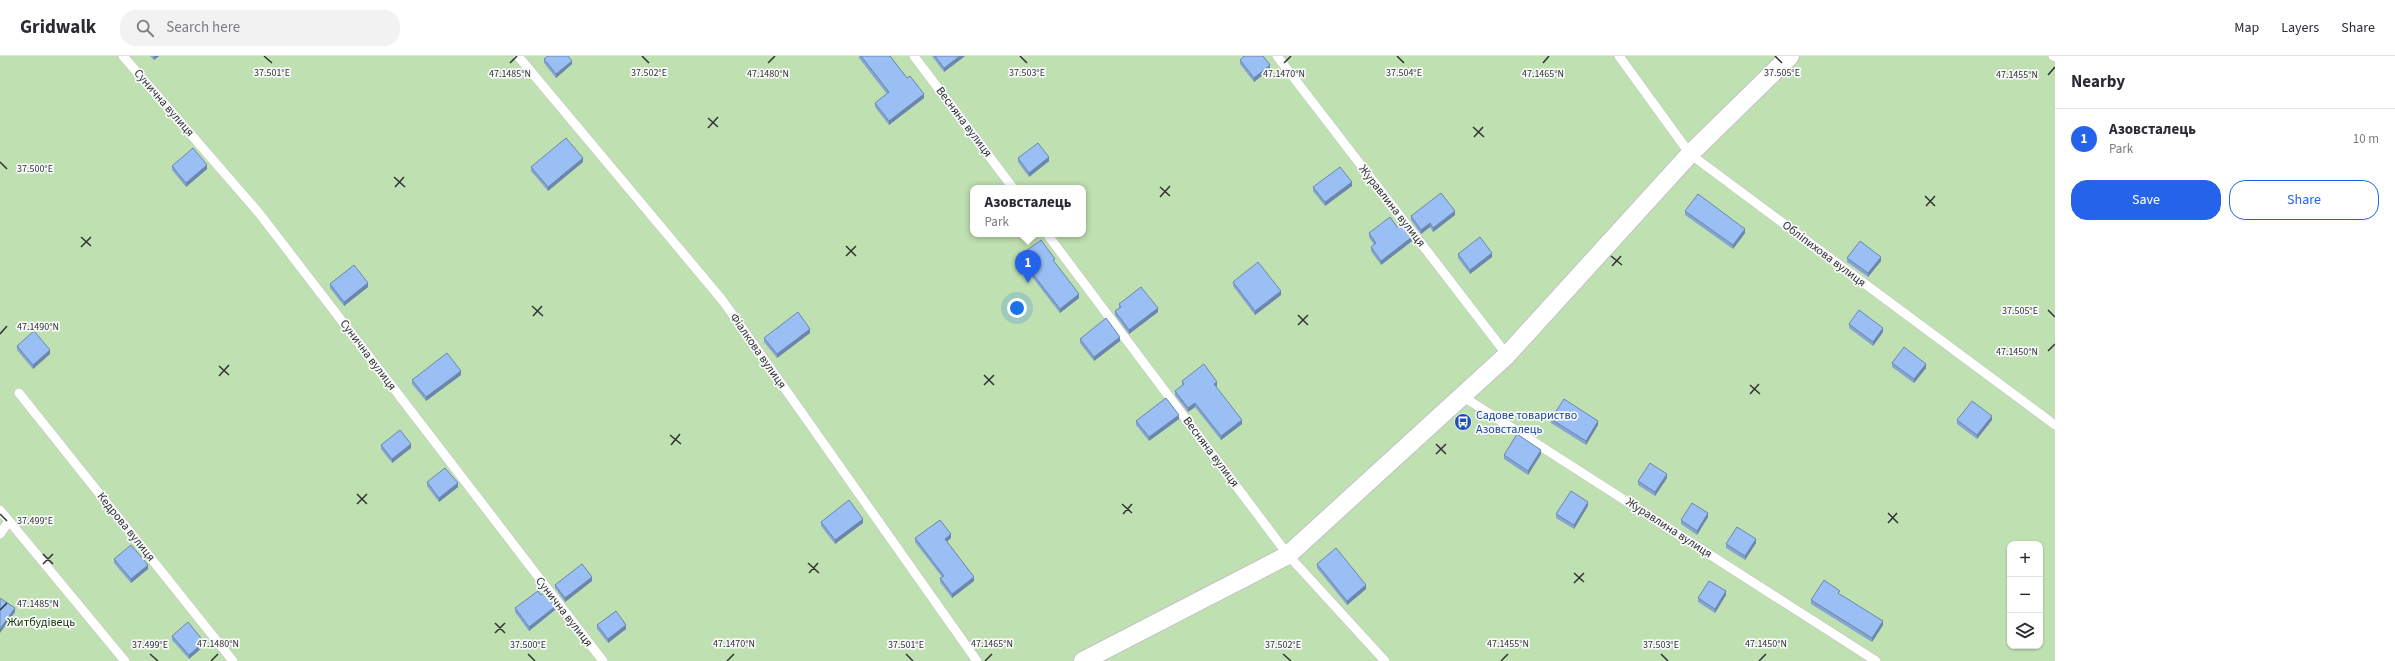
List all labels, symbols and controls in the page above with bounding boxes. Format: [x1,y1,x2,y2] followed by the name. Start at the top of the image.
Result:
[120,10,400,46] search box
[20,14,96,41] text: Gridwalk
[134,17,156,39] icon: search
[166,17,240,38] text: Search here
[2234,18,2259,38] text: Map
[2281,18,2319,38] text: Layers
[2341,18,2375,38] text: Share
[130,65,198,141] street label: Сунична вулиця
[254,66,290,80] text: 37.501°E
[631,66,667,80] text: 37.502°E
[1009,66,1045,80] text: 37.503°E
[1386,66,1422,80] text: 37.504°E
[1764,66,1800,80] text: 37.505°E
[489,67,531,81] text: 47.1485°N
[747,67,789,81] text: 47.1480°N
[1263,67,1305,81] text: 47.1470°N
[1522,67,1564,81] text: 47.1465°N
[1996,68,2038,82] text: 47.1455°N
[2071,70,2125,94] text: Nearby
[932,83,996,161] street label: Весняна вулиця
[2109,119,2196,140] text: Азовсталець
[2081,130,2087,148] text: 1
[2353,130,2379,148] text: 10 m
[2109,140,2133,158] text: Park
[1355,161,1429,251] street label: Журавлина вулиця
[17,162,53,176] text: 37.500°E
[2071,180,2221,220] button: Save
[2229,180,2379,220] button: Share
[970,185,1086,237] popup
[985,192,1071,213] text: Азовсталець
[985,213,1009,231] text: Park
[1779,217,1869,291] street label: Обліпихова вулиця
[1015,250,1041,283] pin: 1
[1007,298,1027,318] your location
[2002,304,2038,318] text: 37.505°E
[726,310,790,392] street label: Фіалкова вулиця
[336,316,400,394] street label: Сунична вулиця
[17,320,59,334] text: 47.1490°N
[1996,345,2038,359] text: 47.1450°N
[1476,407,1577,438] place label: Садове товариство Азовсталець
[1453,412,1473,432] bus stop icon: Садове товариство Азовсталець
[1179,413,1243,491] street label: Весняна вулиця
[93,489,159,565] street label: Кедрова вулиця
[1622,494,1716,562] street label: Журавлина вулиця
[17,514,53,528] text: 37.499°E
[2007,541,2043,649] map controls
[2007,541,2043,577] button: +
[531,573,597,651] street label: Сунична вулиця
[2007,577,2043,613] button: −
[17,597,59,611] text: 47.1485°N
[2007,613,2043,649] button: layers
[7,614,75,631] park label: Житбудівець
[197,637,239,651] text: 47.1480°N
[713,637,755,651] text: 47.1470°N
[971,637,1013,651] text: 47.1465°N
[1487,637,1529,651] text: 47.1455°N
[1745,637,1787,651] text: 47.1450°N
[132,638,168,652] text: 37.499°E
[510,638,546,652] text: 37.500°E
[888,638,924,652] text: 37.501°E
[1265,638,1301,652] text: 37.502°E
[1643,638,1679,652] text: 37.503°E

